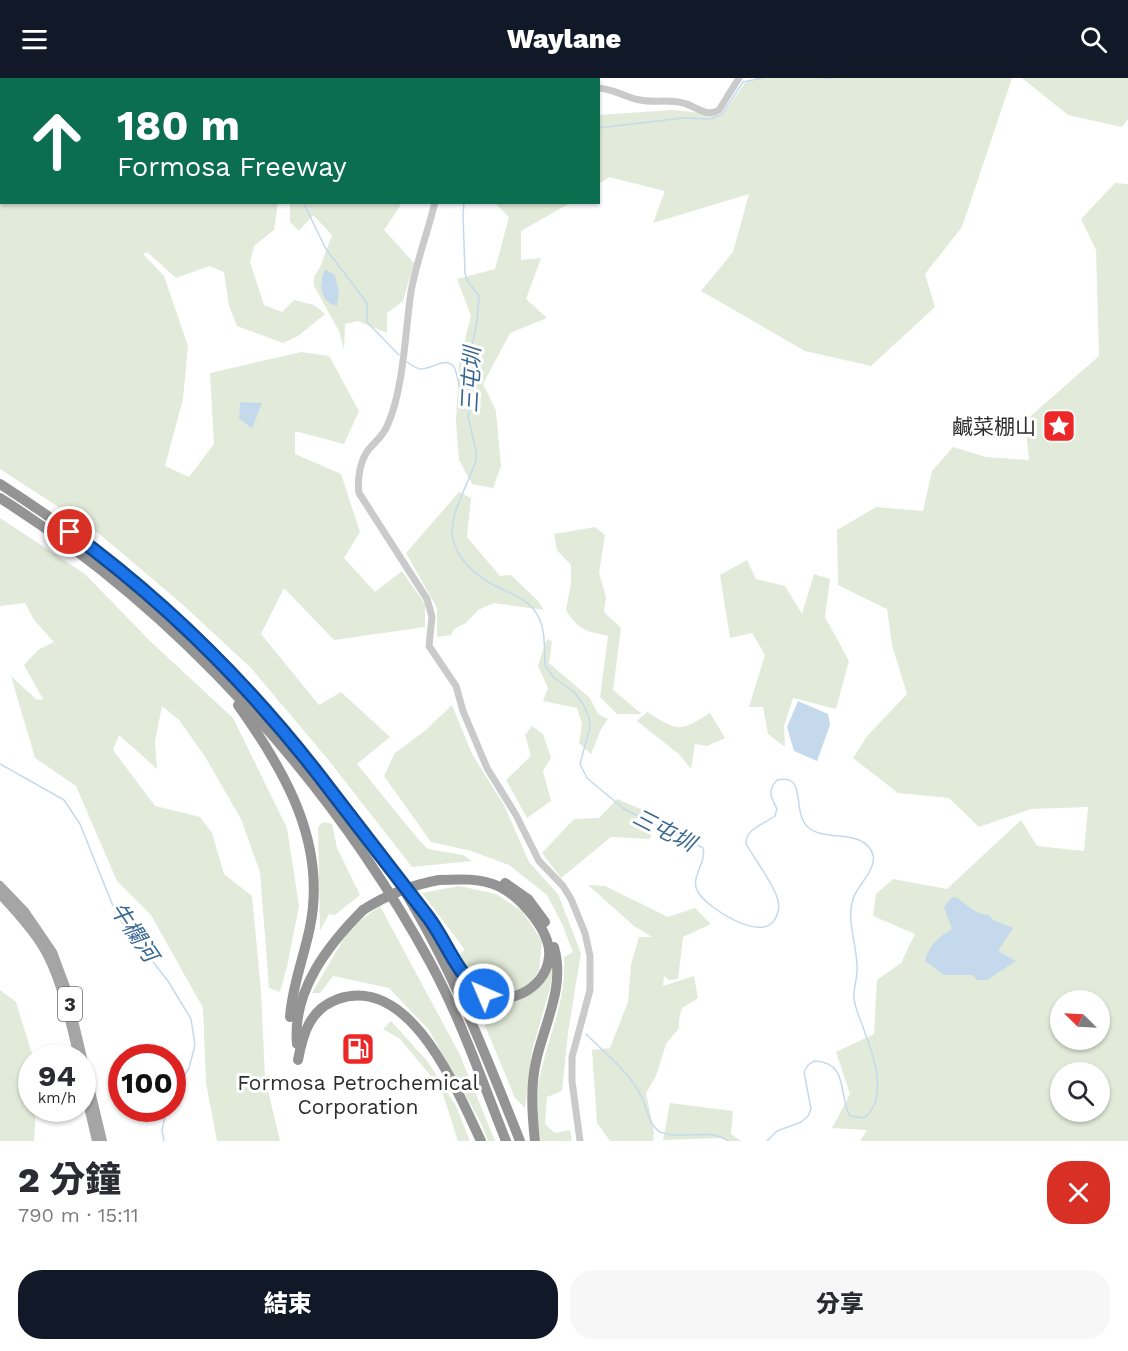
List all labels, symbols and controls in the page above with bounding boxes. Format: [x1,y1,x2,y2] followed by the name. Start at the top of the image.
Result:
[18,23,51,56] icon: menu
[507,23,621,55] text: Waylane
[1077,23,1110,56] icon: search
[117,101,240,150] text: 180 m
[18,102,96,180] icon: ahead
[117,151,347,183] text: Formosa Freeway
[457,343,485,414] water label: 三屯圳
[1041,408,1077,444] place icon: 鹹菜棚山
[952,414,1036,439] place label: 鹹菜棚山
[44,506,95,557] pin
[53,515,86,548] icon: arrive
[629,804,702,857] water label: 三屯圳
[105,898,165,970] water label: 牛欄河
[452,962,516,1026] position arrow
[58,987,82,1021] road number: 3
[1050,990,1110,1050] north arrow
[1050,990,1110,1122] map controls
[340,1031,376,1067] fuel station icon: Formosa Petrochemical Corporation
[108,1044,186,1122] speed limit sign: 100
[38,1058,76,1093] text: 94
[1050,1062,1110,1122] button: search
[237,1070,479,1119] place label: Formosa Petrochemical Corporation
[38,1089,76,1107] text: km/h
[18,1159,121,1201] text: 2 分鐘
[1047,1161,1110,1224] button: close
[18,1203,139,1227] text: 790 m · 15:11
[18,1270,558,1339] button: 結束
[570,1270,1110,1339] button: 分享

